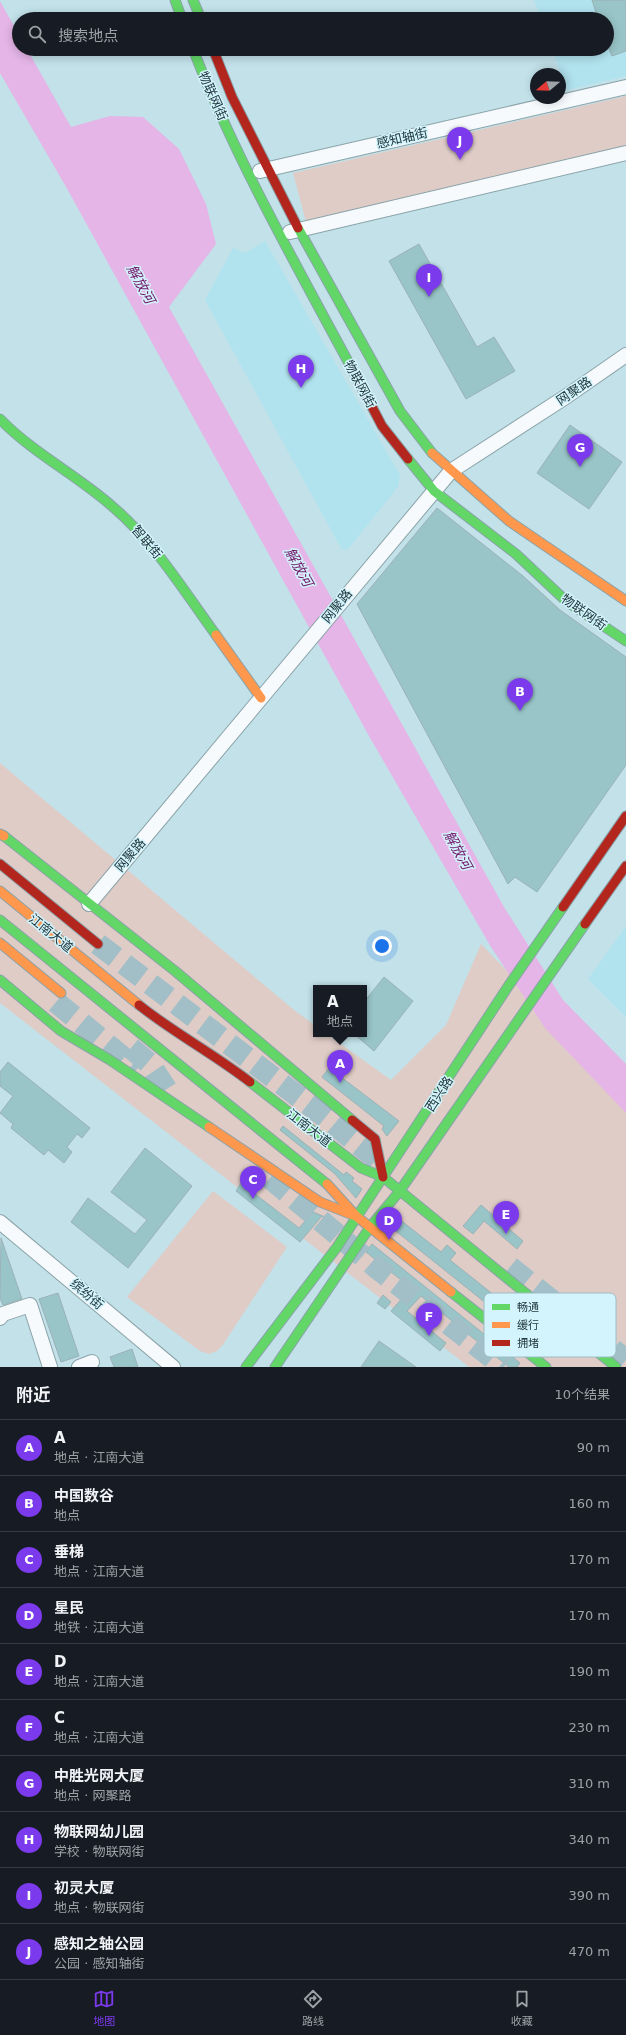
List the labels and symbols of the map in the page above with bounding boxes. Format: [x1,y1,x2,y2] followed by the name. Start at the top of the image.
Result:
[530,68,566,104] north arrow
[196,69,230,123] street label: 物联网街
[375,125,429,151] street label: 感知轴街
[447,127,473,160] pin: J
[124,262,160,309] water label: 解放河
[416,264,442,297] pin: I
[288,355,314,388] pin: H
[341,358,379,410] street label: 物联网街
[554,374,594,408] street label: 网聚路
[567,434,593,467] pin: G
[129,522,165,562] street label: 智联街
[282,545,318,592] water label: 解放河
[319,586,355,626] street label: 网聚路
[558,591,610,633] street label: 物联网街
[507,678,533,711] pin: B
[441,828,477,875] water label: 解放河
[112,835,148,875] street label: 网聚路
[26,911,76,955] street label: 江南大道
[372,936,392,956] your location
[327,1050,353,1083] pin: A
[422,1074,456,1114] street label: 西兴路
[284,1106,334,1150] street label: 江南大道
[240,1166,266,1199] pin: C
[493,1201,519,1234] pin: E
[376,1207,402,1240] pin: D
[67,1276,107,1312] street label: 缤纷街
[484,1293,616,1357] legend
[517,1301,539,1314] text: 畅通
[416,1303,442,1336] pin: F
[517,1319,539,1332] text: 缓行
[517,1337,539,1350] text: 拥堵

